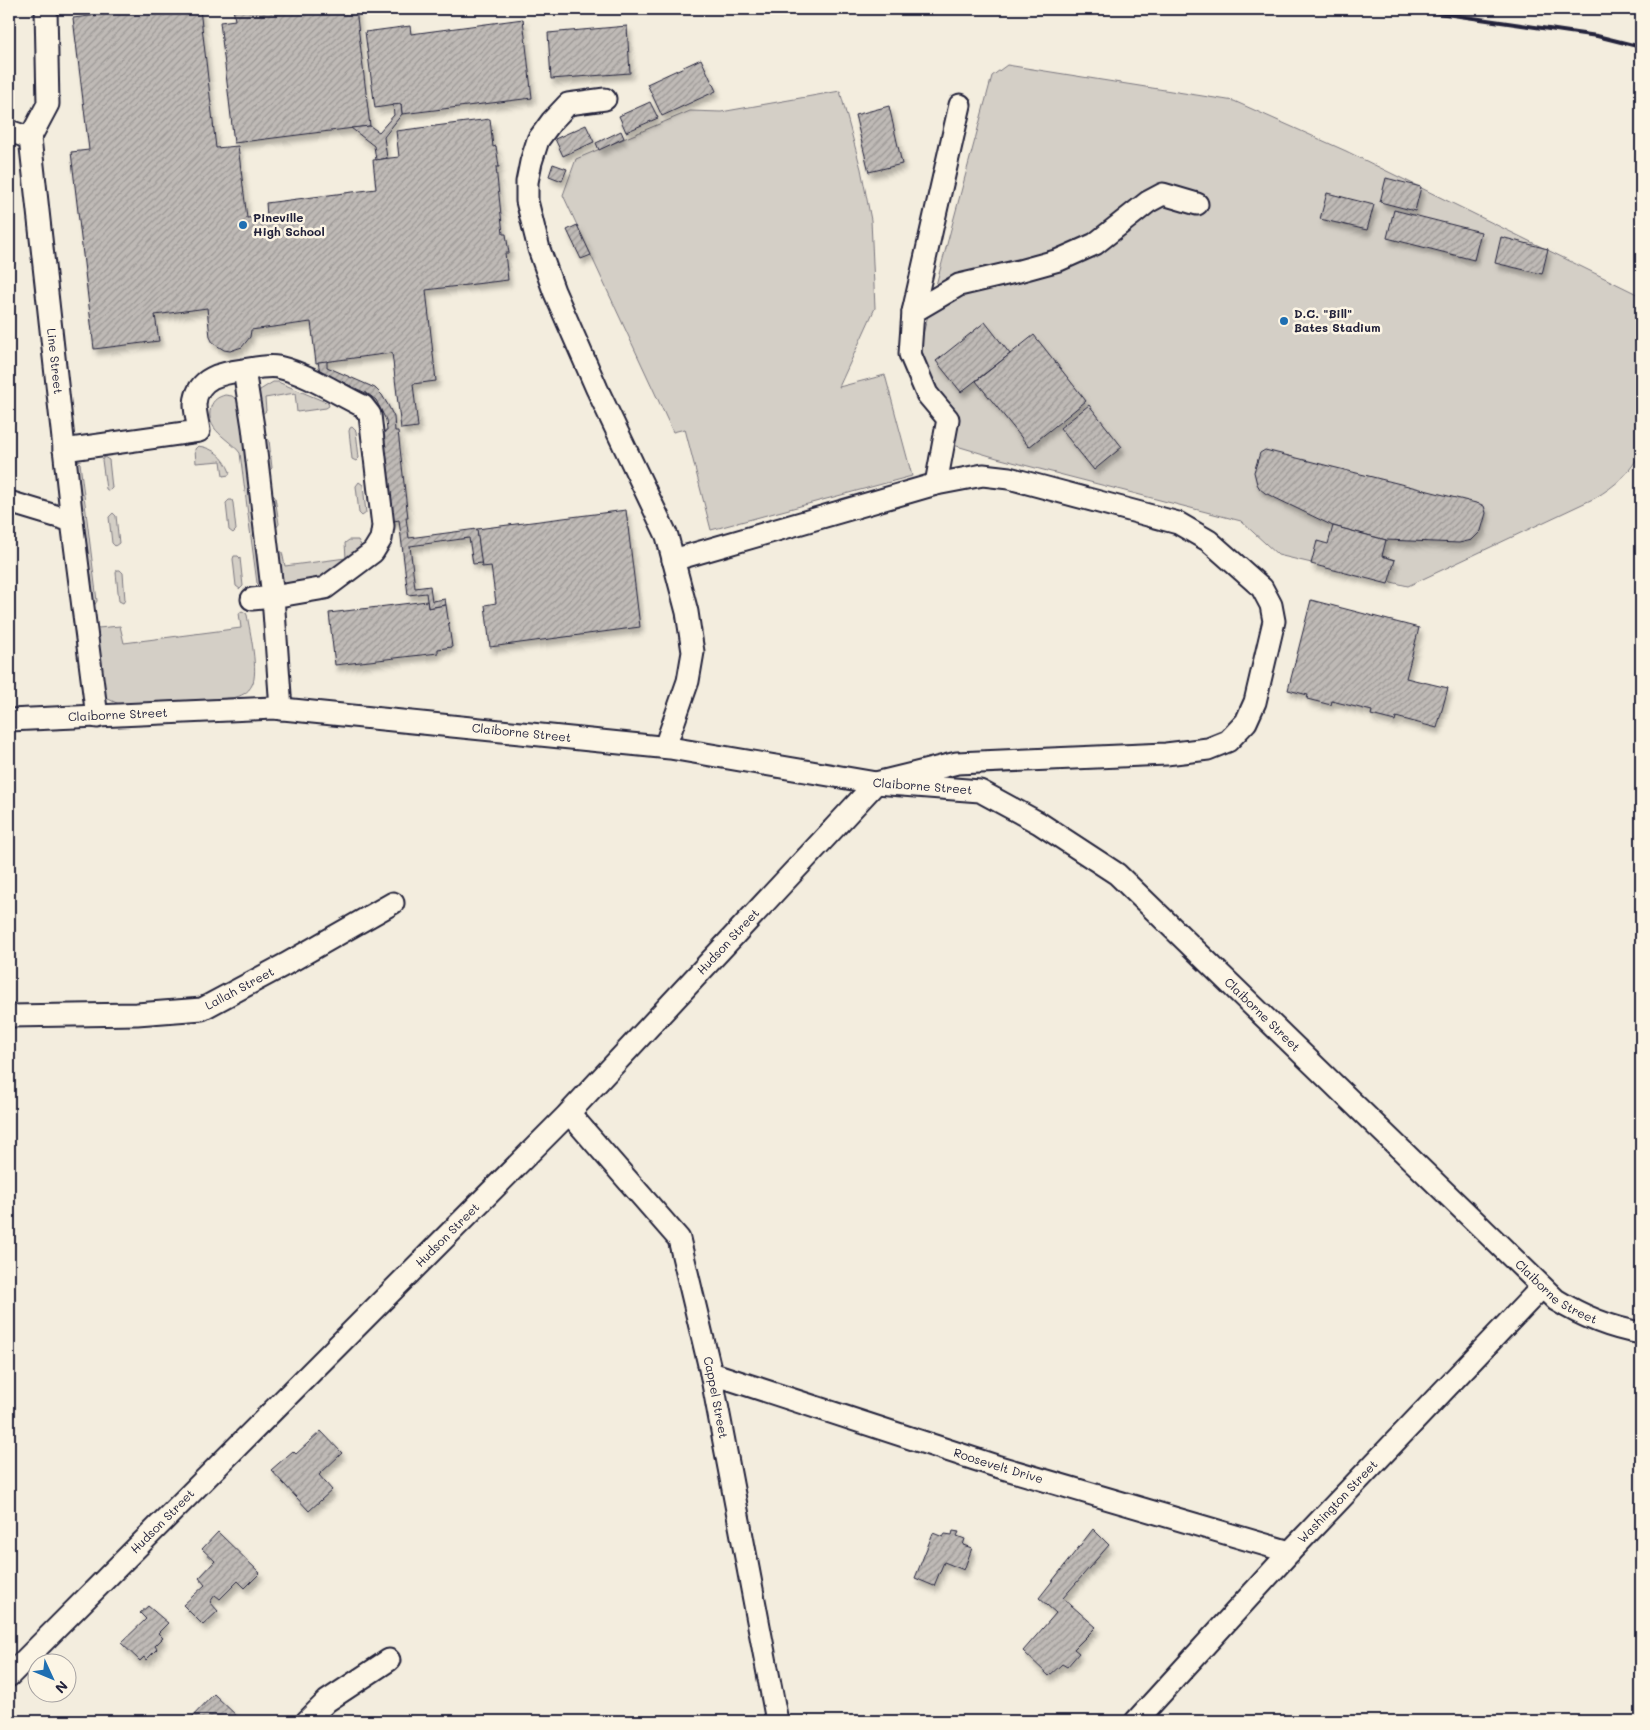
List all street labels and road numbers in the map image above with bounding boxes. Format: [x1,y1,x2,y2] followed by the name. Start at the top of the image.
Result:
[44,327,67,395] street label: Line Street
[68,704,168,724] street label: Claiborne Street
[471,719,572,745] street label: Claiborne Street
[872,774,973,797] street label: Claiborne Street
[693,905,762,977] street label: Hudson Street
[202,963,277,1013] street label: Lallah Street
[1221,974,1304,1055] street label: Claiborne Street
[411,1199,482,1270] street label: Hudson Street
[1512,1256,1600,1327] street label: Claiborne Street
[700,1355,732,1440] street label: Cappel Street
[952,1444,1045,1486] street label: Roosevelt Drive
[1294,1456,1380,1546] street label: Washington Street
[127,1485,197,1556] street label: Hudson Street

